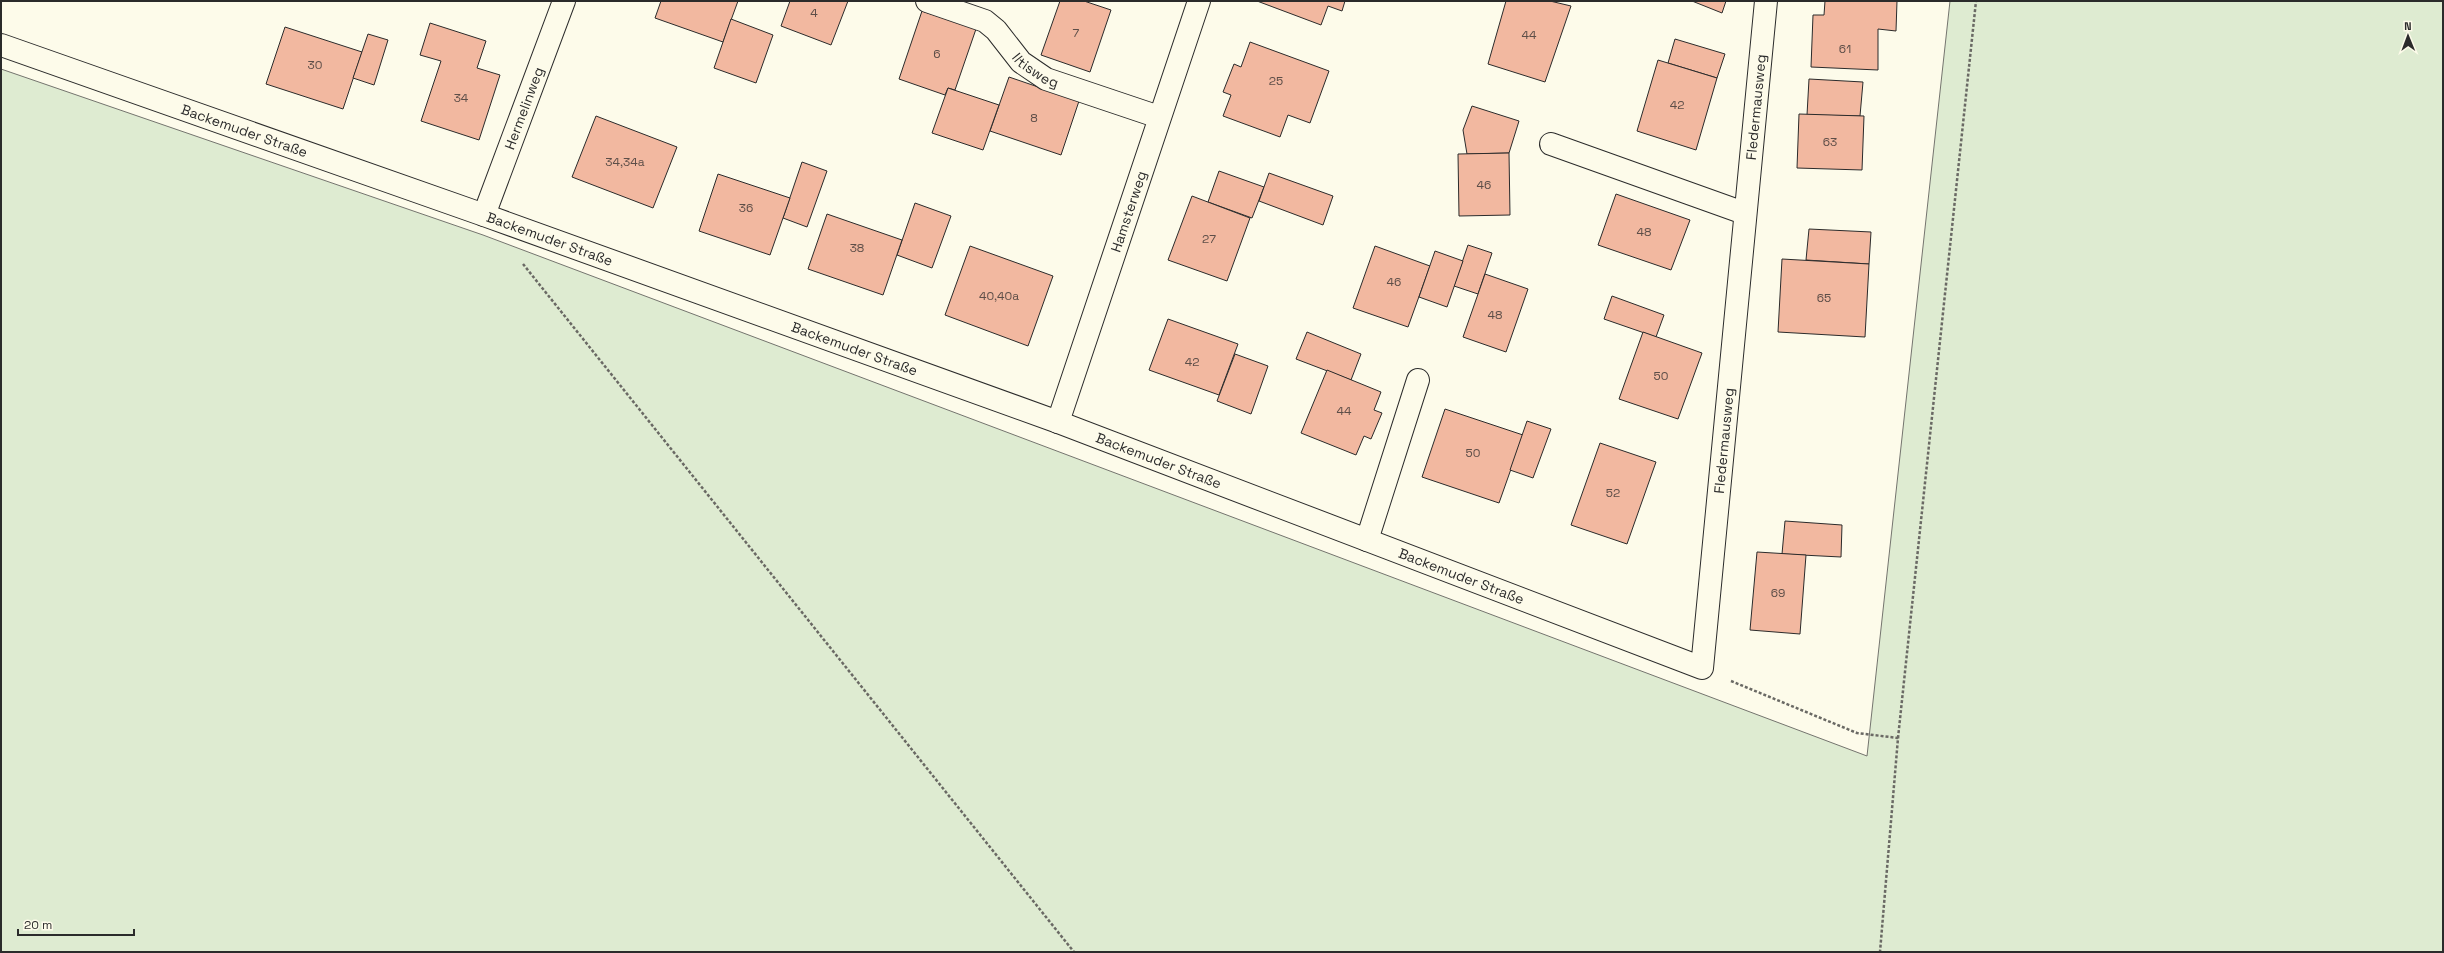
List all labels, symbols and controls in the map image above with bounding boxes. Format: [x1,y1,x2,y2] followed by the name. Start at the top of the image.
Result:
[810,5,818,21] house number: 4
[2388,16,2428,56] north arrow
[2404,19,2412,33] text: N
[1073,25,1080,41] house number: 7
[1521,27,1537,43] house number: 44
[1839,41,1851,57] house number: 61
[933,46,941,62] house number: 6
[1008,49,1061,92] street label: Iltisweg
[1742,54,1770,161] street label: Fledermausweg
[308,57,322,73] house number: 30
[500,64,548,152] street label: Hermelinweg
[1269,73,1283,89] house number: 25
[454,90,469,106] house number: 34
[1670,97,1684,113] house number: 42
[179,100,310,161] street label: Backemuder Straße
[1030,110,1038,126] house number: 8
[1823,134,1837,150] house number: 63
[605,154,645,170] house number: 34,34a
[1107,168,1150,254] street label: Hamsterweg
[1477,177,1491,193] house number: 46
[739,200,753,216] house number: 36
[484,208,615,270] street label: Backemuder Straße
[1637,224,1651,240] house number: 48
[1202,231,1216,247] house number: 27
[850,240,864,256] house number: 38
[1387,274,1401,290] house number: 46
[979,288,1019,304] house number: 40,40a
[1817,290,1831,306] house number: 65
[1488,307,1502,323] house number: 48
[789,318,920,380] street label: Backemuder Straße
[1185,354,1199,370] house number: 42
[1654,368,1668,384] house number: 50
[1710,387,1738,494] street label: Fledermausweg
[1336,403,1352,419] house number: 44
[1093,428,1224,493] street label: Backemuder Straße
[1466,445,1480,461] house number: 50
[1606,485,1620,501] house number: 52
[1396,544,1527,608] street label: Backemuder Straße
[1771,585,1785,601] house number: 69
[18,911,134,937] scale bar
[24,917,52,933] text: 20 m

